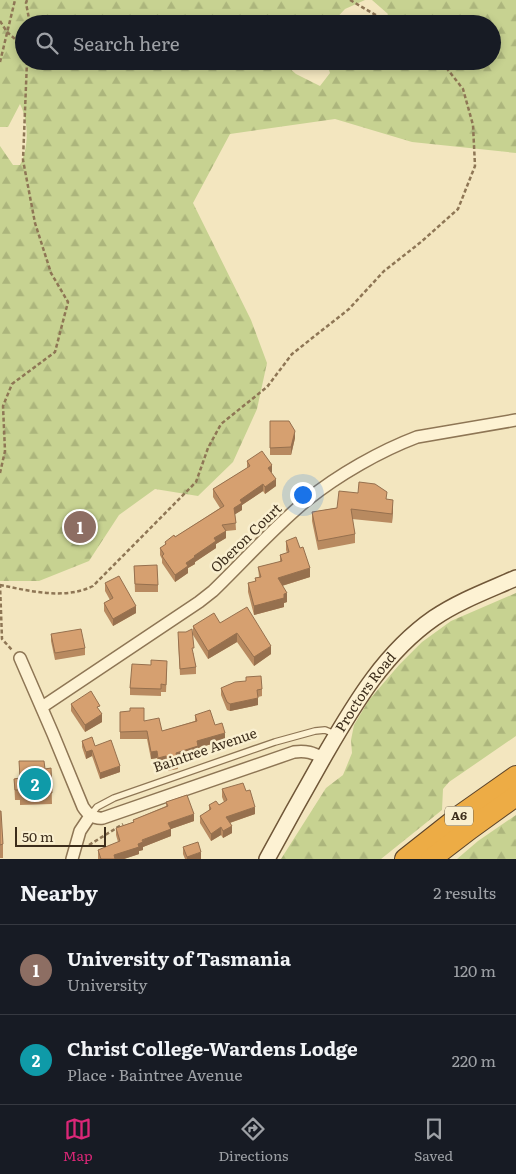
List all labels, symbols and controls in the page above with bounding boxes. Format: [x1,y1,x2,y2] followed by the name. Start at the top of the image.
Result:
[15,15,501,70] search box
[33,29,61,57] icon: search
[73,29,180,57] text: Search here
[290,482,316,508] your location
[205,498,286,576] street label: Oberon Court
[64,508,96,546] pin: 1
[330,647,400,735] street label: Proctors Road
[150,722,259,776] street label: Baintree Avenue
[19,765,51,803] pin: 2
[445,806,473,826] road number: A6
[15,824,106,847] scale bar
[22,826,54,846] text: 50 m
[20,876,98,907] text: Nearby
[433,880,496,904] text: 2 results
[67,944,291,972] text: University of Tasmania
[33,958,39,982] text: 1
[453,958,496,982] text: 120 m
[67,972,148,996] text: University
[67,1034,358,1062] text: Christ College-Wardens Lodge
[32,1048,40,1072] text: 2
[452,1048,496,1072] text: 220 m
[67,1062,243,1086] text: Place · Baintree Avenue
[63,1115,93,1165] tab: Map
[218,1115,288,1165] tab: Directions
[414,1115,453,1165] tab: Saved

